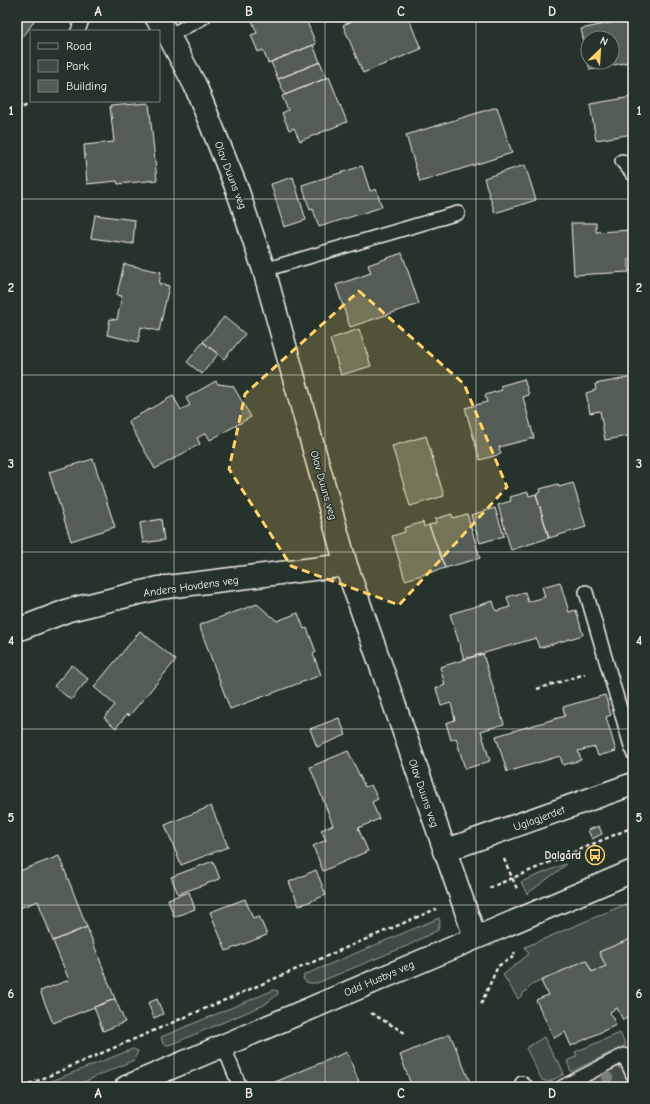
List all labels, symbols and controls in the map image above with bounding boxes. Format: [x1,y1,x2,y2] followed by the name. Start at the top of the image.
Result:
[94,4,102,19] text: A
[245,4,253,19] text: B
[397,4,405,19] text: C
[548,4,556,19] text: D
[30,30,160,102] legend
[580,30,620,70] north arrow
[598,34,610,49] text: N
[66,39,92,53] text: Road
[66,59,89,73] text: Park
[66,79,107,93] text: Building
[8,103,14,118] text: 1
[636,103,642,118] text: 1
[212,139,249,211] street label: Olav Duuns veg
[8,280,14,295] text: 2
[636,280,642,295] text: 2
[307,449,340,521] street label: Olav Duuns veg
[8,456,14,471] text: 3
[636,456,642,471] text: 3
[143,573,239,600] street label: Anders Hovdens veg
[8,633,14,648] text: 4
[636,633,642,648] text: 4
[406,757,441,829] street label: Olav Duuns veg
[512,803,568,834] street label: Uglagjerdet
[8,810,15,825] text: 5
[636,810,643,825] text: 5
[584,844,606,866] bus stop icon: Dalgård
[545,849,581,862] place label: Dalgård
[342,958,416,999] street label: Odd Husbys veg
[8,986,15,1001] text: 6
[636,986,643,1001] text: 6
[94,1086,102,1101] text: A
[245,1086,253,1101] text: B
[397,1086,405,1101] text: C
[548,1086,556,1101] text: D

